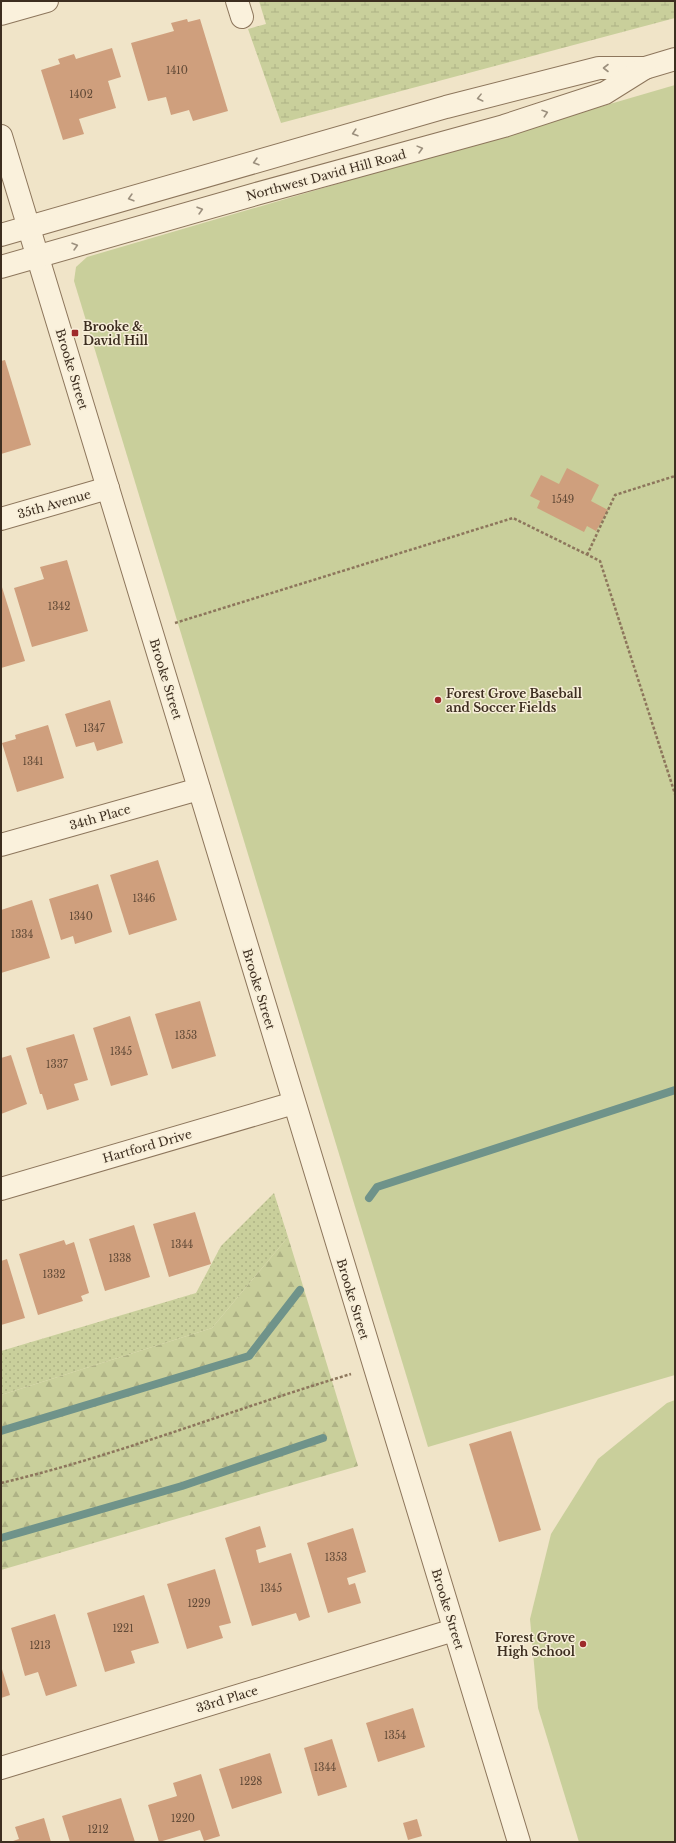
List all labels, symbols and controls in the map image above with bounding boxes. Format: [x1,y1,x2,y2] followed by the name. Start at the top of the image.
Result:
[166,64,188,77] house number: 1410
[603,64,609,72] one-way arrow
[69,88,93,101] house number: 1402
[477,94,483,102] one-way arrow
[541,109,548,118] one-way arrow
[351,128,358,137] one-way arrow
[416,145,423,154] one-way arrow
[244,146,408,204] street label: Northwest David Hill Road
[253,157,260,166] one-way arrow
[128,193,135,202] one-way arrow
[196,206,203,215] one-way arrow
[71,242,78,251] one-way arrow
[83,319,149,348] place label: Brooke & David Hill
[53,327,92,412] street label: Brooke Street
[70,328,80,338] marker: Brooke & David Hill
[16,486,93,522] street label: 35th Avenue
[552,493,574,506] house number: 1549
[48,600,70,613] house number: 1342
[147,637,186,722] street label: Brooke Street
[446,686,583,715] place label: Forest Grove Baseball and Soccer Fields
[433,695,443,705] marker: Forest Grove Baseball and Soccer Fields
[83,722,106,735] house number: 1347
[23,755,43,768] house number: 1341
[68,801,132,833] street label: 34th Place
[133,892,155,905] house number: 1346
[69,910,93,923] house number: 1340
[11,928,33,941] house number: 1334
[240,947,279,1032] street label: Brooke Street
[175,1029,197,1042] house number: 1353
[110,1045,132,1058] house number: 1345
[46,1058,69,1071] house number: 1337
[101,1126,193,1166] street label: Hartford Drive
[171,1238,193,1251] house number: 1344
[109,1252,131,1265] house number: 1338
[334,1257,373,1342] street label: Brooke Street
[43,1268,65,1281] house number: 1332
[325,1551,347,1564] house number: 1353
[429,1567,468,1652] street label: Brooke Street
[260,1582,282,1595] house number: 1345
[187,1597,211,1610] house number: 1229
[112,1622,134,1635] house number: 1221
[495,1630,576,1659] place label: Forest Grove High School
[29,1639,51,1652] house number: 1213
[578,1639,588,1649] marker: Forest Grove High School
[194,1682,260,1716] street label: 33rd Place
[384,1729,406,1742] house number: 1354
[314,1761,336,1774] house number: 1344
[240,1775,262,1788] house number: 1228
[171,1812,195,1825] house number: 1220
[87,1823,109,1836] house number: 1212

